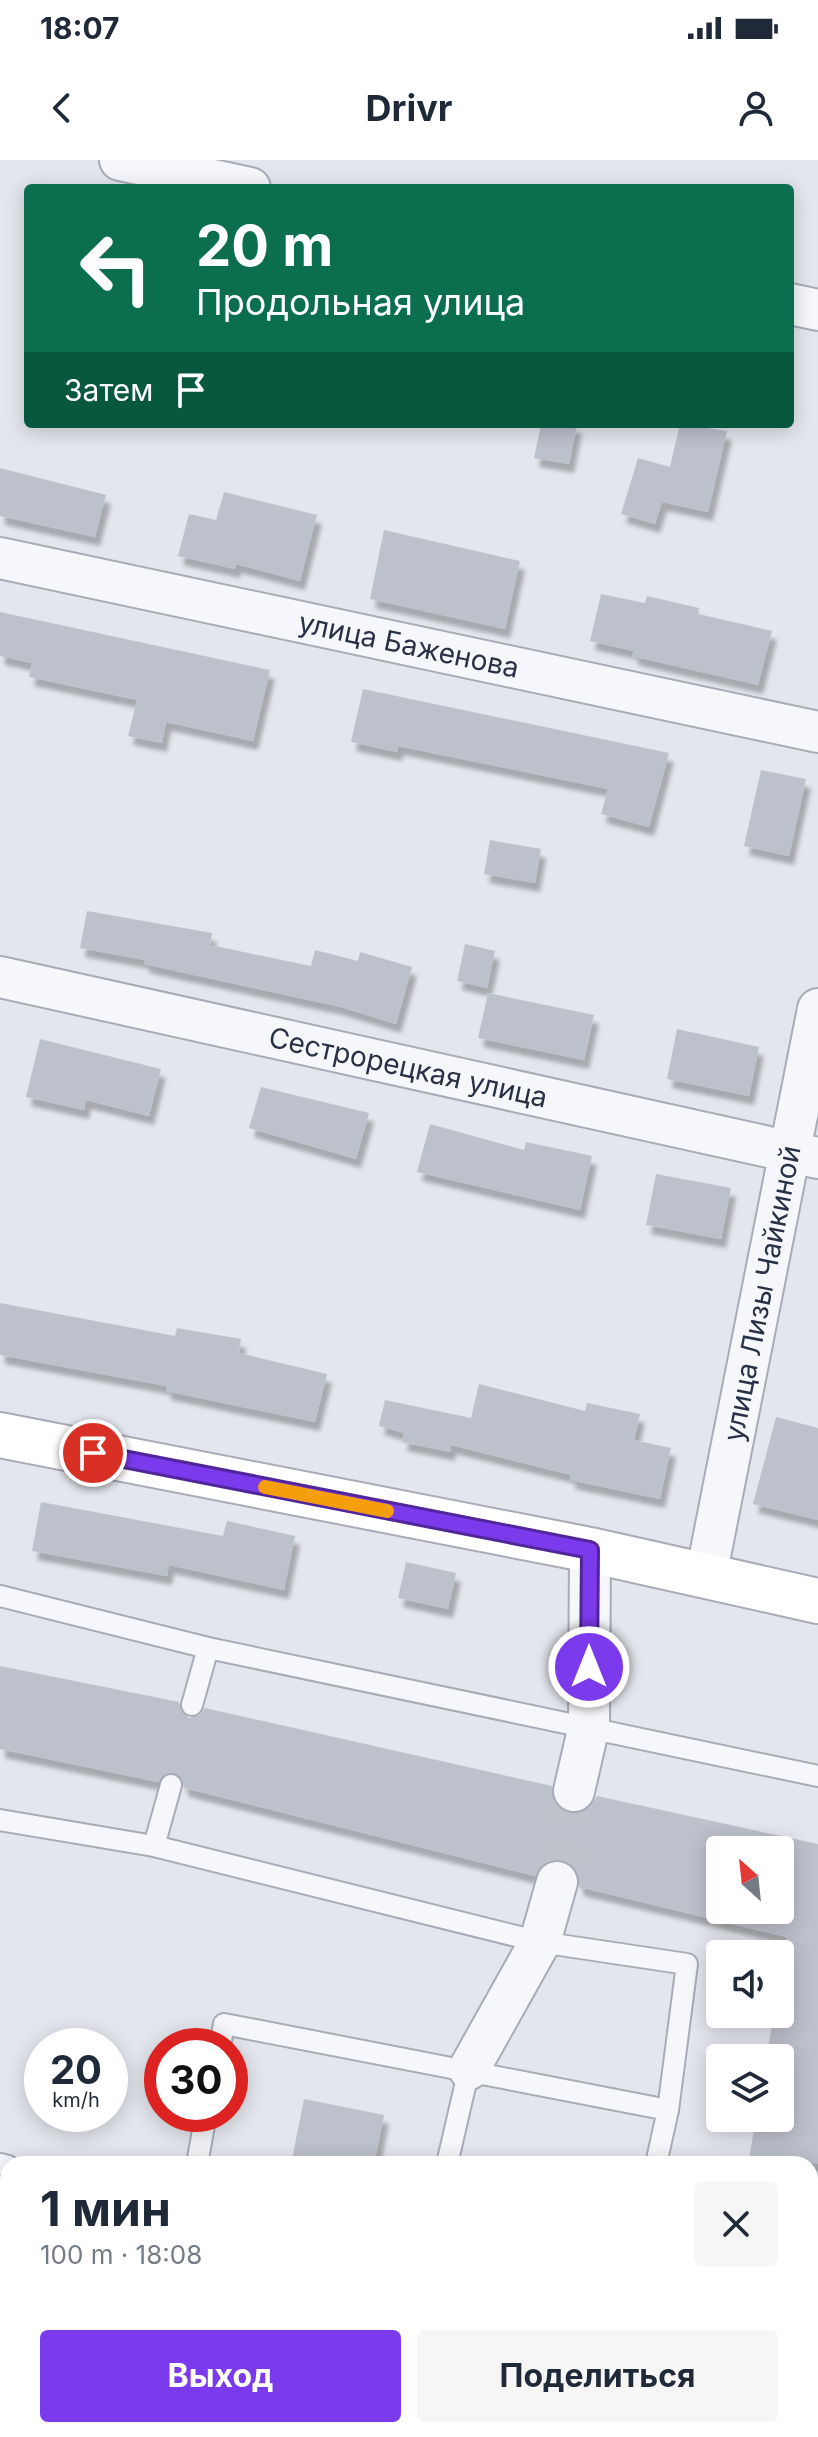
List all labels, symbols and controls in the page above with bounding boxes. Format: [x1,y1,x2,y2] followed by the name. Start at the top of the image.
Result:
[40,10,120,46] text: 18:07
[40,86,84,130] icon: back
[366,86,452,130] text: Drivr
[734,86,778,130] icon: person
[196,212,333,280] text: 20 m
[64,216,168,320] icon: left
[196,280,525,324] text: Продольная улица
[169,368,213,412] icon: arrive
[64,372,153,408] text: Затем
[295,605,522,685] street label: улица Баженова
[266,1020,551,1115] street label: Сестрорецкая улица
[716,1143,808,1444] street label: улица Лизы Чайкиной
[59,1419,127,1487] pin
[71,1431,115,1475] icon: arrive
[547,1625,631,1709] position arrow
[706,1836,794,1924] north arrow
[706,1836,794,2132] map controls
[706,1940,794,2028] button: sound
[144,2028,248,2132] speed limit sign: 30
[706,2044,794,2132] button: layers
[50,2045,102,2094] text: 20
[52,2088,100,2112] text: km/h
[40,2179,171,2238] text: 1 мин
[694,2182,778,2266] button: close
[40,2239,202,2270] text: 100 m · 18:08
[40,2330,401,2422] button: Выход
[417,2330,778,2422] button: Поделиться

